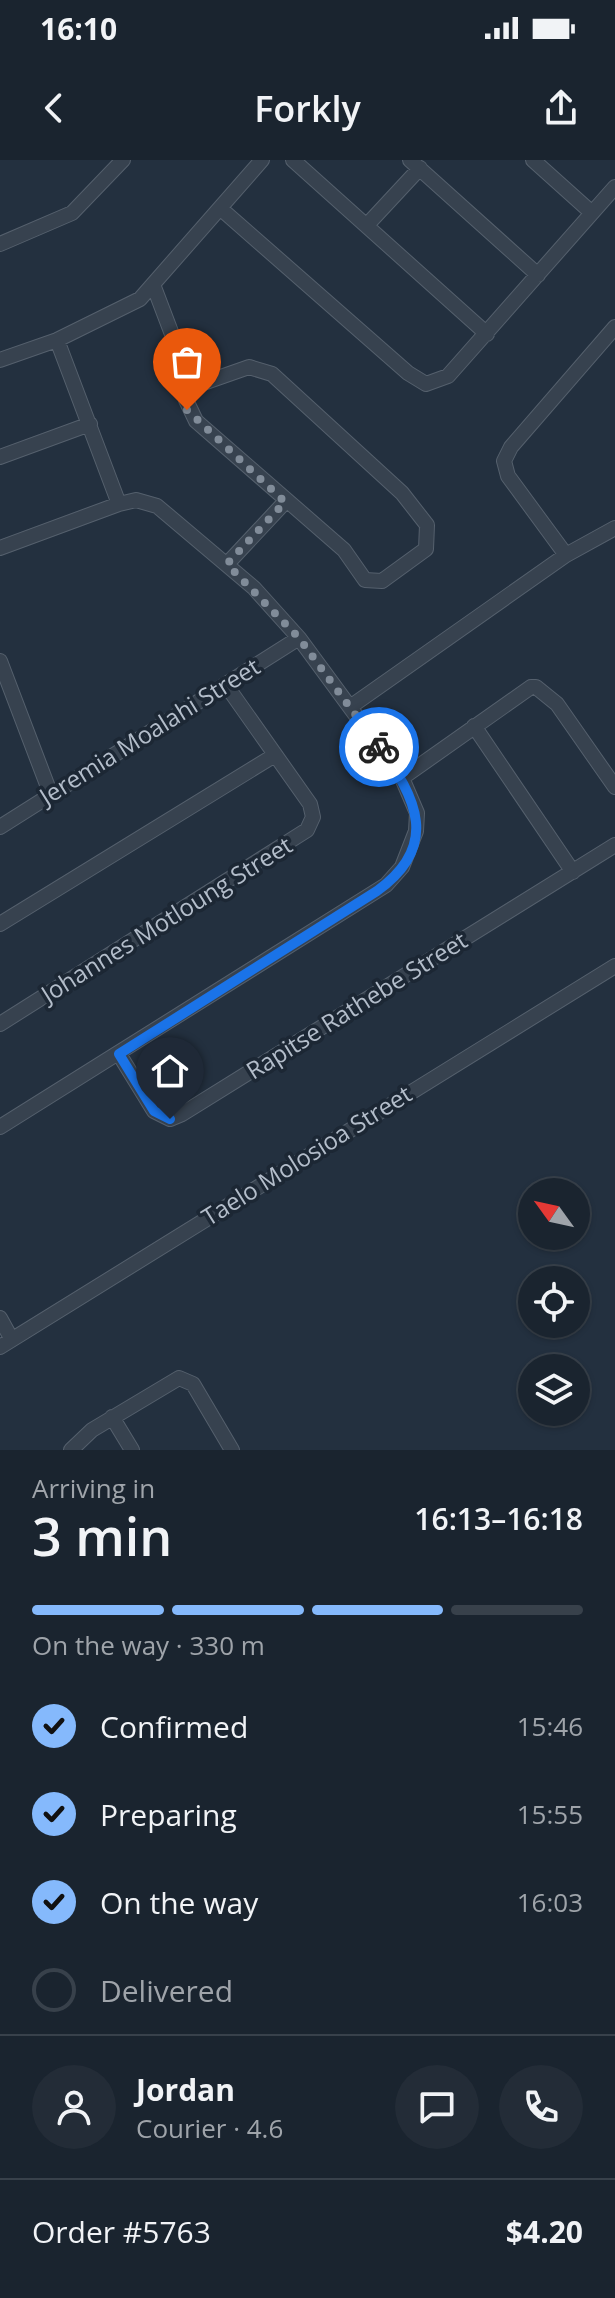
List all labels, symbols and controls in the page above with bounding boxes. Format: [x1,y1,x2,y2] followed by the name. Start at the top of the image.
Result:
[40,8,117,49] text: 16:10
[254,84,361,133] text: Forkly
[32,86,76,130] icon: back
[539,86,583,130] icon: share
[153,328,221,410] pin
[165,340,209,384] icon: bag
[31,649,266,813] street label: Jeremia Moalahi Street
[339,707,419,787] courier
[357,725,401,769] icon: bike
[33,828,298,1011] street label: Johannes Motloung Street
[239,923,473,1086] street label: Rapitse Rathebe Street
[136,1037,204,1119] pin
[148,1049,192,1093] icon: home
[195,1077,417,1233] street label: Taelo Molosioa Street
[518,1178,590,1250] north arrow
[518,1178,590,1426] map controls
[518,1266,590,1338] button: locate
[518,1354,590,1426] button: layers
[32,1470,155,1506] text: Arriving in
[414,1498,583,1539] text: 16:13–16:18
[32,1500,172,1571] text: 3 min
[32,1627,265,1663] text: On the way · 330 m
[32,1704,76,1748] icon: check
[100,1706,248,1747] text: Confirmed
[517,1708,583,1744] text: 15:46
[32,1792,76,1836] icon: check
[100,1794,237,1835] text: Preparing
[517,1796,583,1832] text: 15:55
[32,1880,76,1924] icon: check
[100,1882,258,1923] text: On the way
[517,1884,583,1920] text: 16:03
[100,1970,233,2011] text: Delivered
[32,2065,116,2149] button: person
[395,2065,479,2149] button: chat
[499,2065,583,2149] button: phone
[136,2069,235,2110] text: Jordan
[136,2110,283,2146] text: Courier · 4.6
[32,2211,211,2252] text: Order #5763
[506,2211,583,2252] text: $4.20

